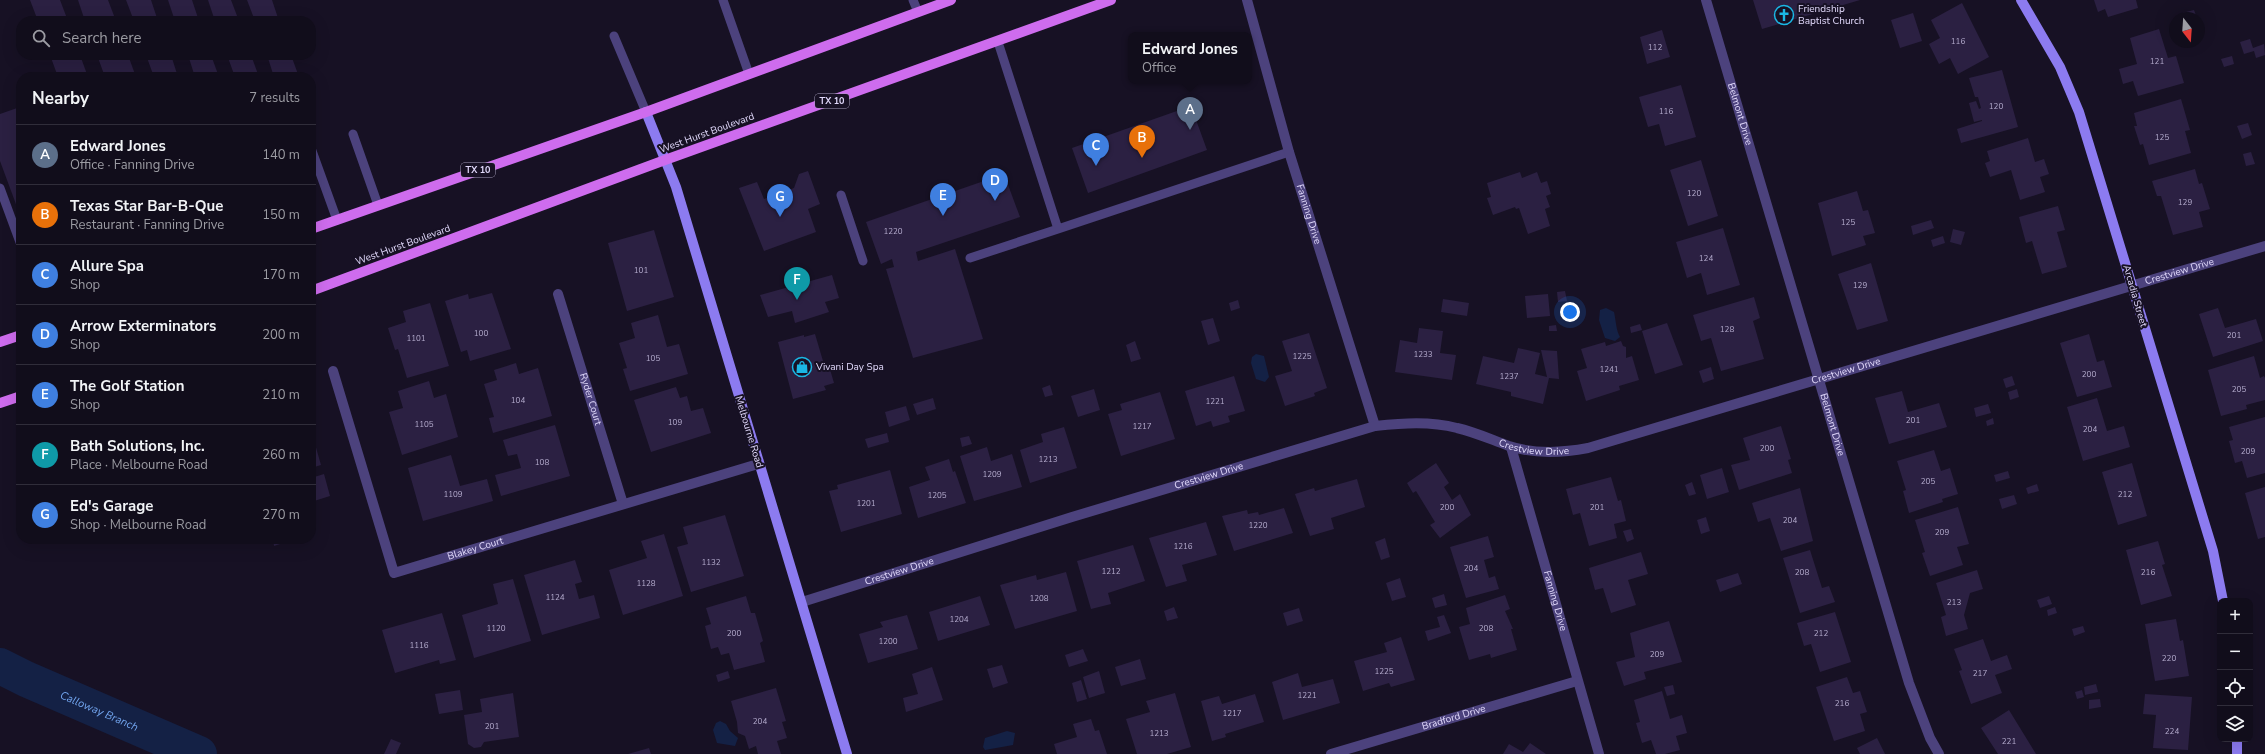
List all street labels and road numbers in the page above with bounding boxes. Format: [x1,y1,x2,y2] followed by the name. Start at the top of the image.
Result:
[1724,81,1756,147] street label: Belmont Drive
[815,94,849,108] road number: TX 10
[658,109,757,157] street label: West Hurst Boulevard
[461,163,495,177] road number: TX 10
[1293,183,1325,246] street label: Fanning Drive
[354,221,453,269] street label: West Hurst Boulevard
[2143,255,2216,288] street label: Crestview Drive
[2119,263,2151,329] street label: Arcadia Street
[1810,354,1882,388] street label: Crestview Drive
[576,371,605,427] street label: Ryder Court
[1816,392,1848,458] street label: Belmont Drive
[731,394,767,470] street label: Melbourne Road
[1497,436,1570,459] street label: Crestview Drive
[1173,459,1245,493] street label: Crestview Drive
[446,533,506,564] street label: Blakey Court
[863,554,935,589] street label: Crestview Drive
[1540,569,1570,633] street label: Fanning Drive
[1420,701,1487,734] street label: Bradford Drive

